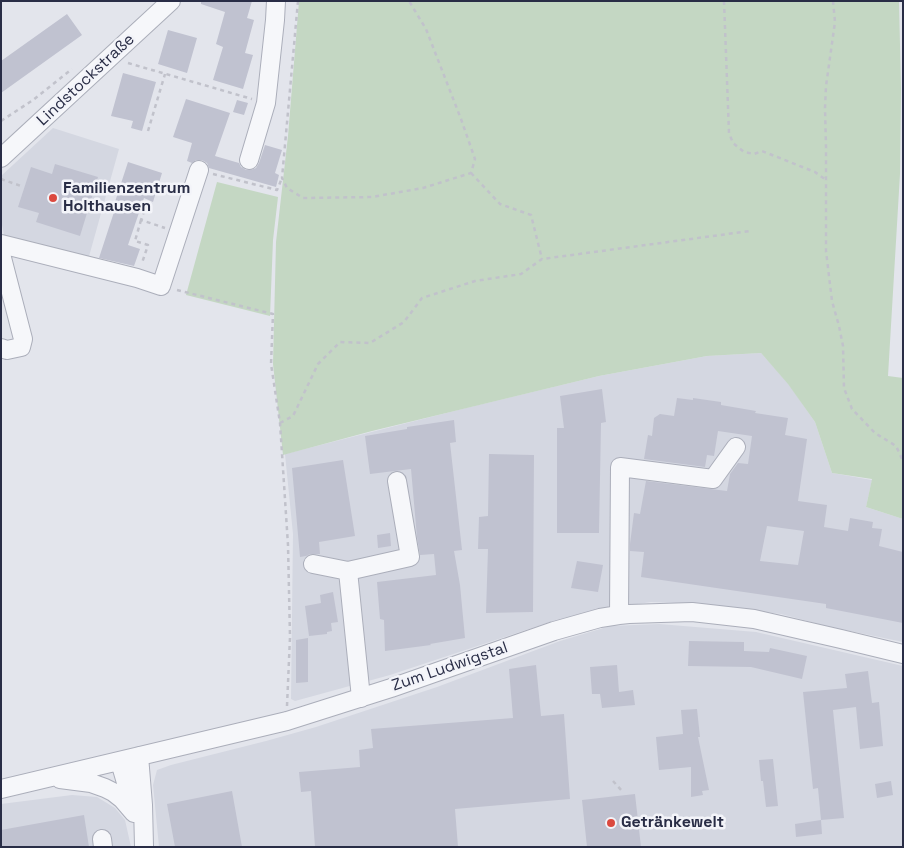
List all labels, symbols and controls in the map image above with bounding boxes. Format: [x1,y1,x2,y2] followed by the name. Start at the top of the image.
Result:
[33,30,139,130] street label: Lindstockstraße
[63,179,190,217] place label: Familienzentrum Holthausen
[47,192,59,204] marker: Familienzentrum Holthausen
[390,638,510,696] street label: Zum Ludwigstal
[621,813,724,833] place label: Getränkewelt
[605,817,617,829] marker: Getränkewelt

